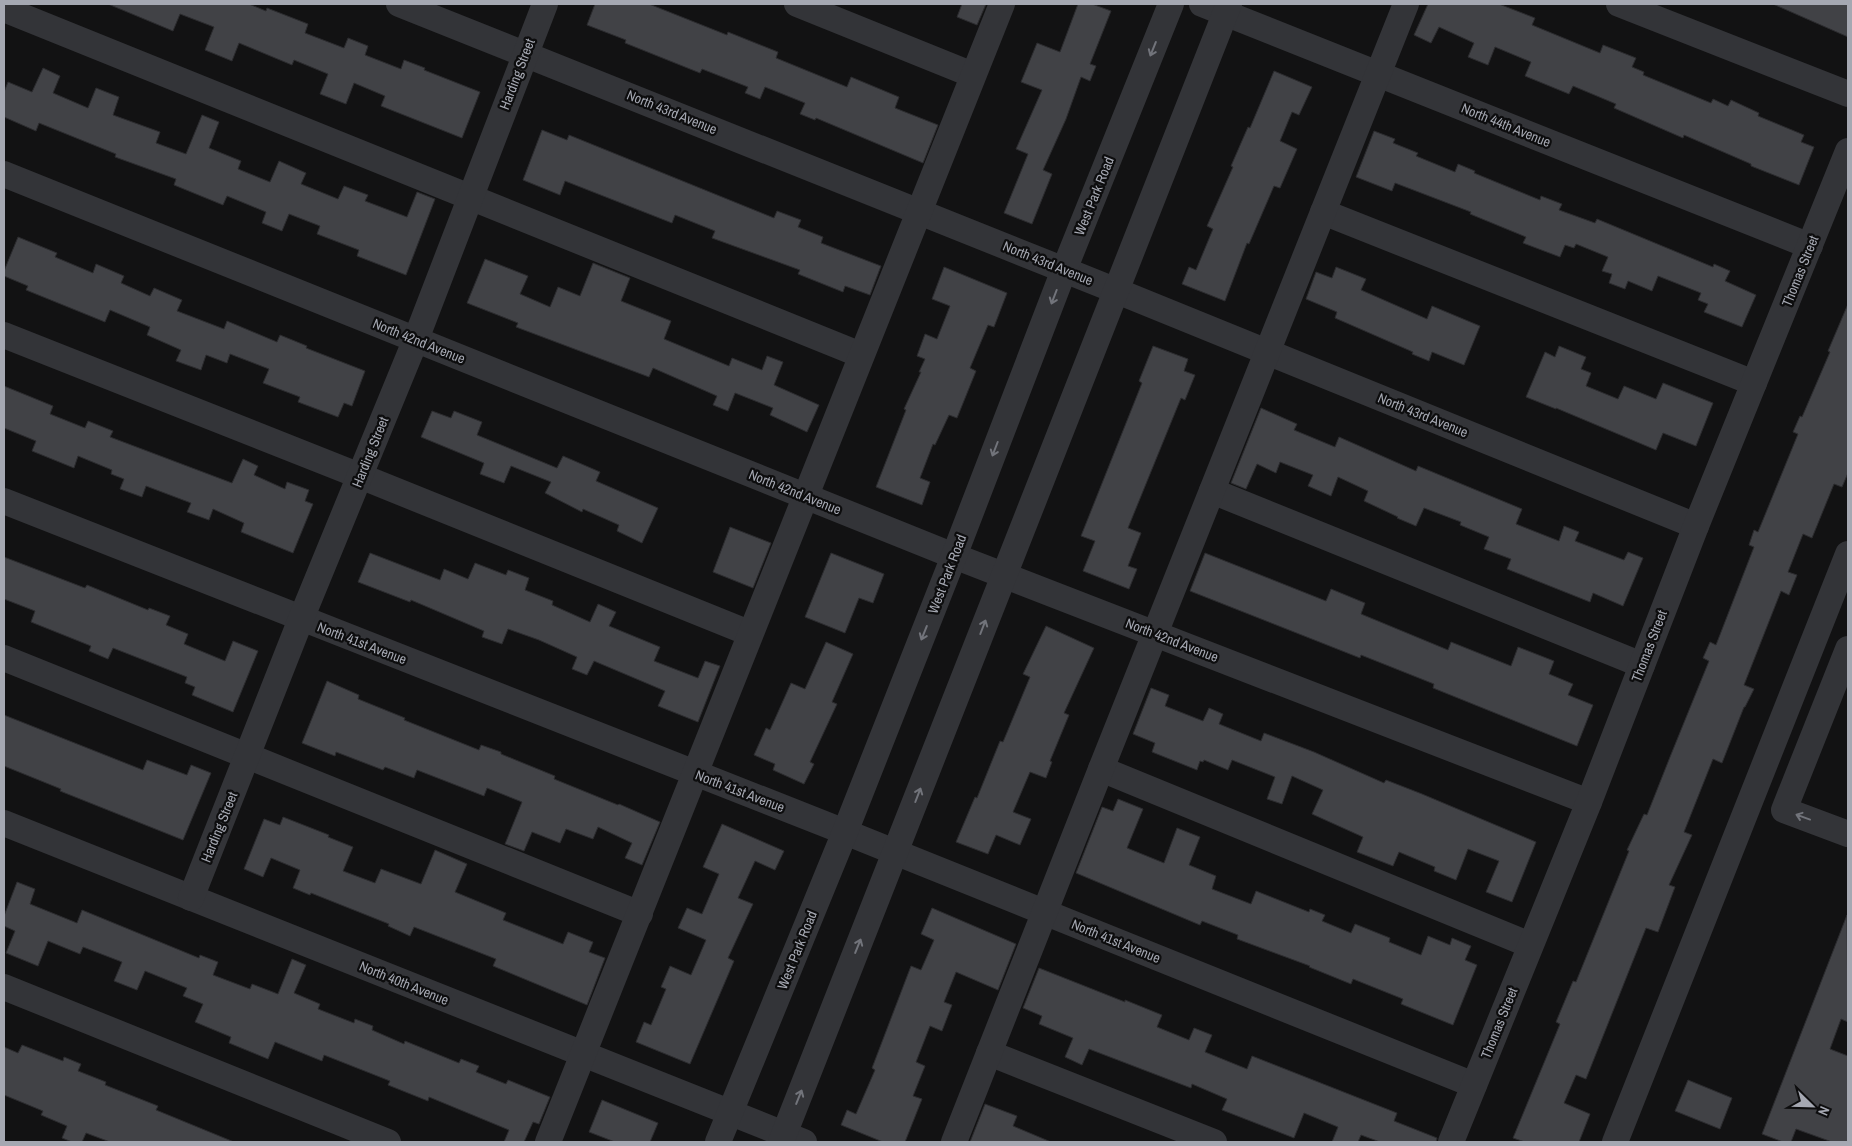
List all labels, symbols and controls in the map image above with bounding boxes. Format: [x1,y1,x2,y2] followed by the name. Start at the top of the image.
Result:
[495,36,539,112] street label: Harding Street
[1147,41,1157,56] one-way arrow
[624,86,720,138] street label: North 43rd Avenue
[1459,99,1553,151] street label: North 44th Avenue
[1070,154,1118,238] street label: West Park Road
[1778,233,1822,309] street label: Thomas Street
[1000,237,1096,289] street label: North 43rd Avenue
[1048,290,1057,305] one-way arrow
[370,314,468,368] street label: North 42nd Avenue
[1375,389,1471,441] street label: North 43rd Avenue
[348,414,392,490] street label: Harding Street
[990,441,999,456] one-way arrow
[746,465,844,519] street label: North 42nd Avenue
[924,532,970,616] street label: West Park Road
[1627,608,1671,684] street label: Thomas Street
[1123,614,1221,666] street label: North 42nd Avenue
[315,618,409,668] street label: North 41st Avenue
[979,620,988,635] one-way arrow
[918,625,928,640] one-way arrow
[693,766,787,816] street label: North 41st Avenue
[914,787,923,802] one-way arrow
[197,789,241,865] street label: Harding Street
[1795,812,1811,821] one-way arrow
[773,908,821,992] street label: West Park Road
[1069,915,1163,967] street label: North 41st Avenue
[854,939,863,954] one-way arrow
[357,957,451,1009] street label: North 40th Avenue
[1477,985,1521,1061] street label: Thomas Street
[1787,1081,1837,1131] north arrow
[794,1090,804,1105] one-way arrow
[1814,1104,1834,1118] text: N

